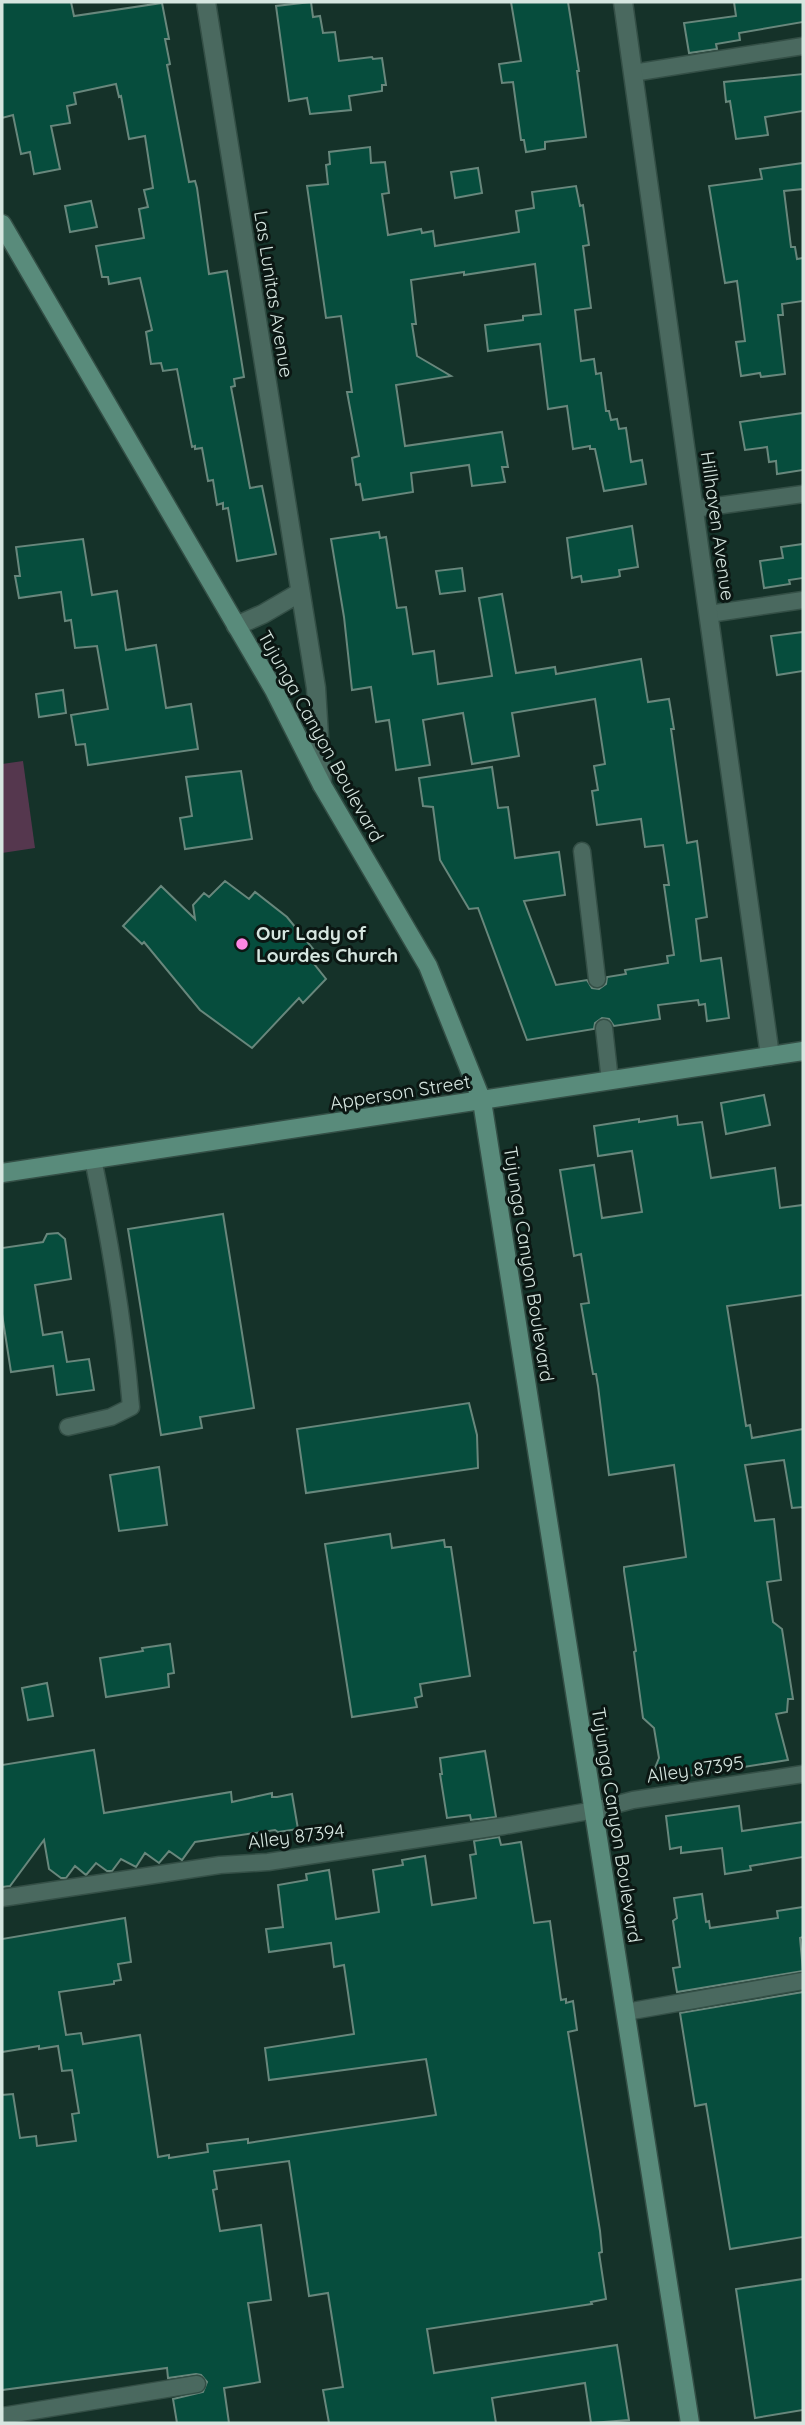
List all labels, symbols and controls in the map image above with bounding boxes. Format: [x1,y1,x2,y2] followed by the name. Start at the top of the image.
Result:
[249,209,299,379] street label: Las Lunitas Avenue
[696,450,740,602] street label: Hillhaven Avenue
[253,626,389,846] street label: Tujunga Canyon Boulevard
[256,921,398,967] place label: Our Lady of Lourdes Church
[234,936,250,952] marker: Our Lady of Lourdes Church
[328,1069,472,1115] street label: Apperson Street
[499,1145,559,1383] street label: Tujunga Canyon Boulevard
[587,1706,647,1944] street label: Tujunga Canyon Boulevard
[645,1750,745,1788] street label: Alley 87395
[246,1818,346,1854] street label: Alley 87394

